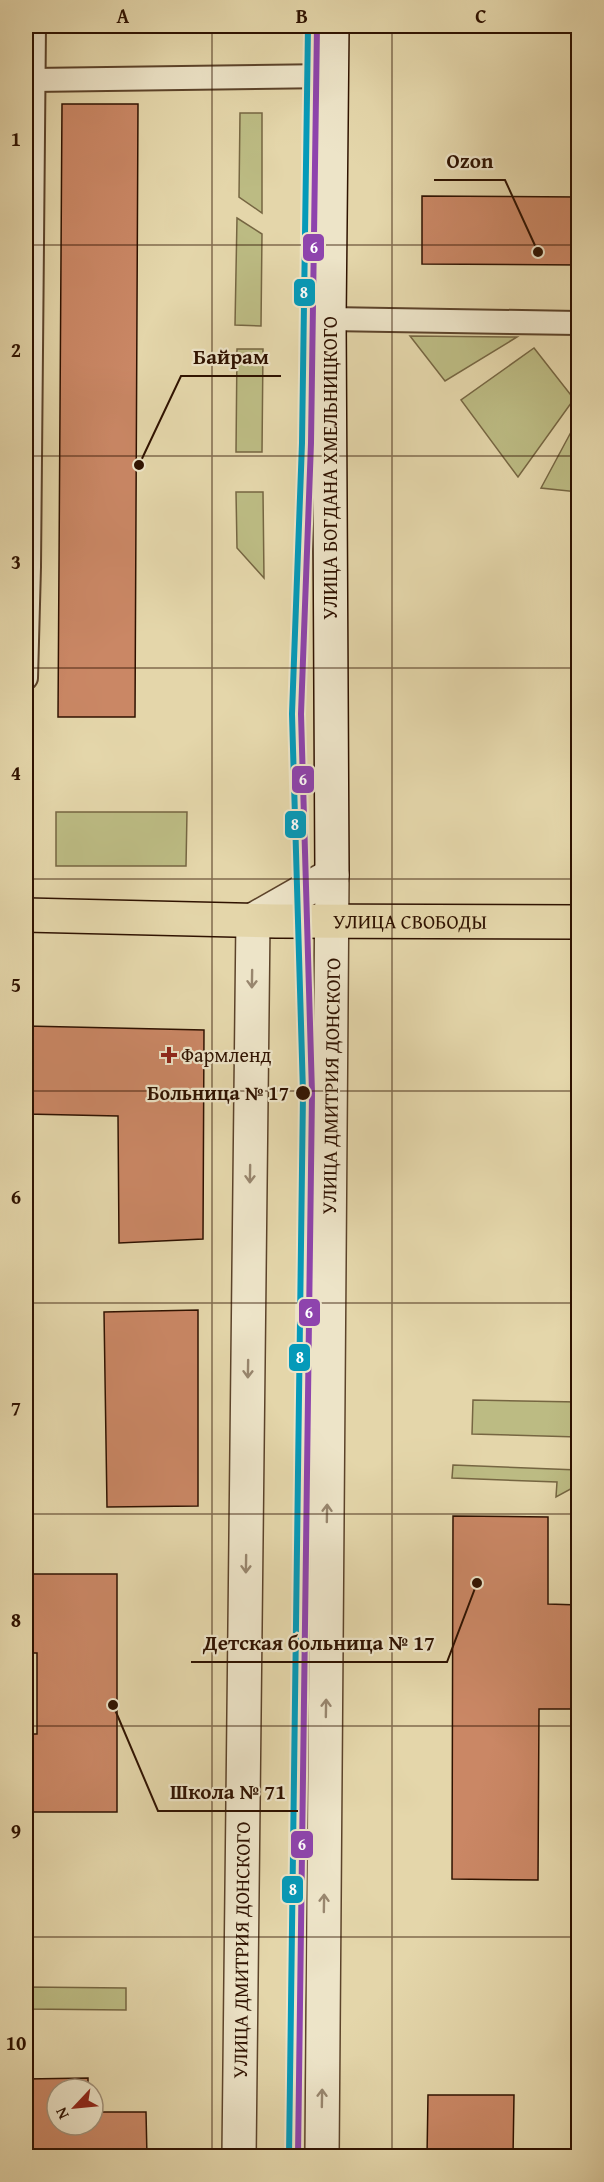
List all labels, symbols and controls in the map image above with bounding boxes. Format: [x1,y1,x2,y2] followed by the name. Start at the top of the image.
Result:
[117,1,130,30] text: A
[296,1,308,30] text: B
[475,1,487,30] text: C
[11,124,21,153] text: 1
[434,141,505,180] callout: Ozon
[447,145,494,176] text: Ozon
[302,233,325,262] line badge: 6
[310,235,318,259] text: 6
[293,278,316,307] line badge: 8
[300,280,308,304] text: 8
[315,316,344,620] street label: УЛИЦА БОГДАНА ХМЕЛЬНИЦКОГО
[11,335,21,364] text: 2
[181,337,281,376] callout: Байрам
[193,341,269,372] text: Байрам
[11,547,21,576] text: 3
[11,758,21,787] text: 4
[291,765,315,794] line badge: 6
[299,767,307,791] text: 6
[284,810,307,839] line badge: 8
[291,812,299,836] text: 8
[333,906,487,936] street label: УЛИЦА СВОБОДЫ
[314,957,347,1215] street label: УЛИЦА ДМИТРИЯ ДОНСКОГО
[246,968,258,988] one-way arrow
[11,970,21,999] text: 5
[181,1040,272,1069] place label: Фармленд
[162,1048,176,1062] marker: Фармленд
[147,1078,289,1107] place label: Больница № 17
[294,1084,312,1102] marker: Больница № 17
[244,1163,256,1183] one-way arrow
[11,1182,21,1211] text: 6
[298,1298,321,1327] line badge: 6
[305,1300,313,1324] text: 6
[288,1343,311,1372] line badge: 8
[296,1345,304,1369] text: 8
[242,1358,254,1378] one-way arrow
[11,1393,21,1422] text: 7
[322,1504,333,1524] one-way arrow
[240,1553,252,1573] one-way arrow
[11,1605,21,1634] text: 8
[191,1623,447,1662] callout: Детская больница № 17
[202,1627,435,1658] text: Детская больница № 17
[320,1699,332,1719] one-way arrow
[158,1772,298,1811] callout: Школа № 71
[170,1776,286,1807] text: Школа № 71
[11,1816,21,1845] text: 9
[225,1821,257,2079] street label: УЛИЦА ДМИТРИЯ ДОНСКОГО
[290,1830,314,1859] line badge: 6
[298,1832,306,1856] text: 6
[281,1875,304,1904] line badge: 8
[289,1877,297,1901] text: 8
[318,1894,330,1914] one-way arrow
[6,2028,26,2057] text: 10
[45,2077,105,2137] north arrow
[316,2089,328,2109] one-way arrow
[48,2103,75,2124] text: N

